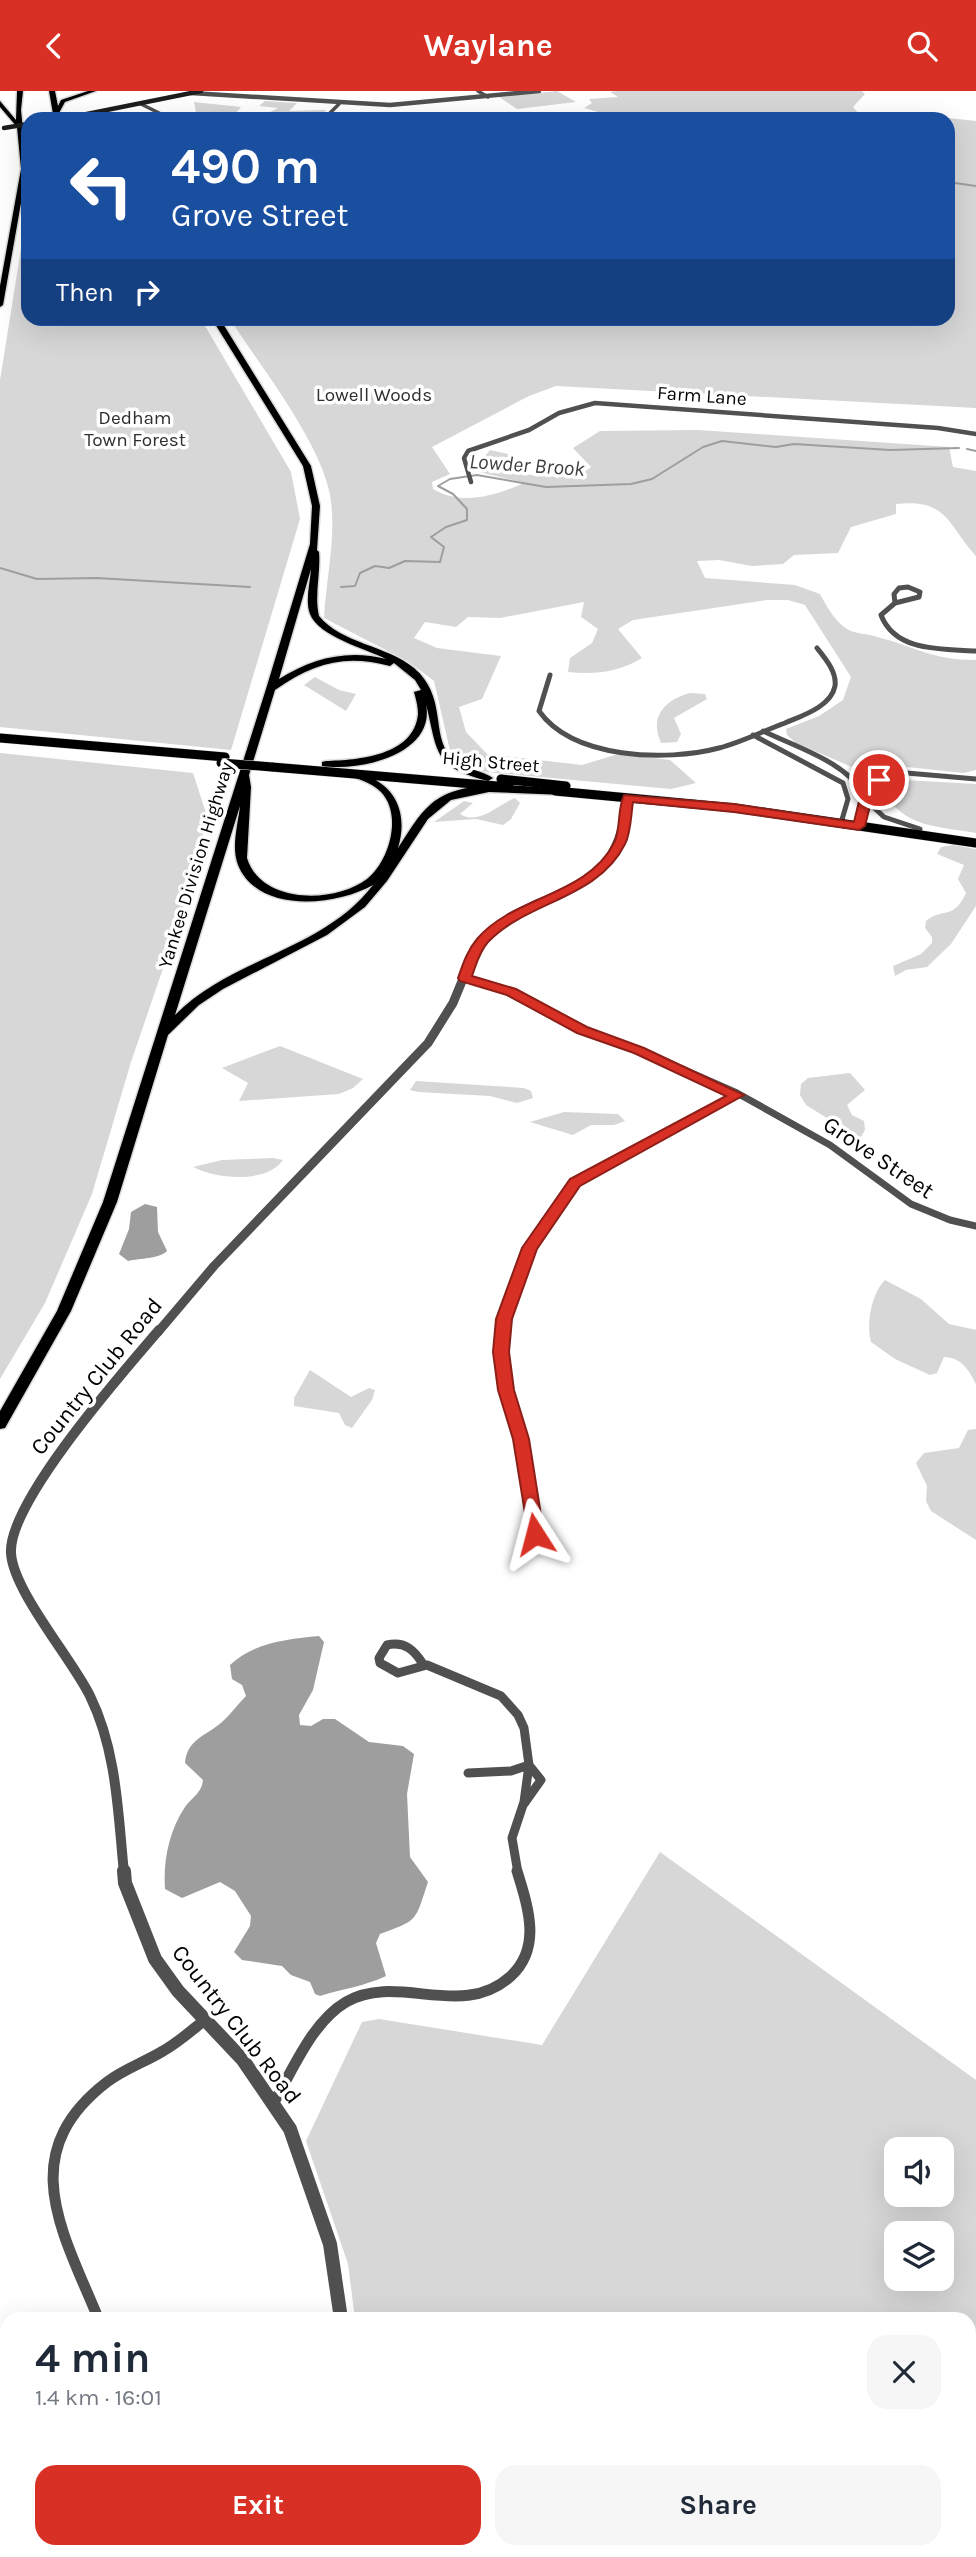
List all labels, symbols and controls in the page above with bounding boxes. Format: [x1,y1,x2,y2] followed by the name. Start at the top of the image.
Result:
[35,27,73,65] icon: back
[423,27,553,64] text: Waylane
[903,27,941,65] icon: search
[171,138,320,195] text: 490 m
[56,140,147,231] icon: left
[171,197,349,234] text: Grove Street
[128,273,166,311] icon: right
[56,277,114,308] text: Then
[656,382,747,410] street label: Farm Lane
[316,384,432,406] park label: Lowell Woods
[84,407,186,451] park label: Dedham Town Forest
[468,449,586,481] water label: Lowder Brook
[442,747,540,777] street label: High Street
[849,750,909,810] pin
[154,759,238,971] street label: Yankee Division Highway
[860,761,898,799] icon: arrive
[818,1111,939,1204] street label: Grove Street
[25,1292,168,1460] street label: Country Club Road
[498,1497,572,1571] position arrow
[166,1940,307,2109] street label: Country Club Road
[884,2137,954,2291] map controls
[884,2137,954,2207] button: sound
[884,2221,954,2291] button: layers
[35,2333,150,2383] text: 4 min
[867,2335,941,2409] button: close
[35,2384,162,2411] text: 1.4 km · 16:01
[35,2465,481,2545] button: Exit
[495,2465,941,2545] button: Share

